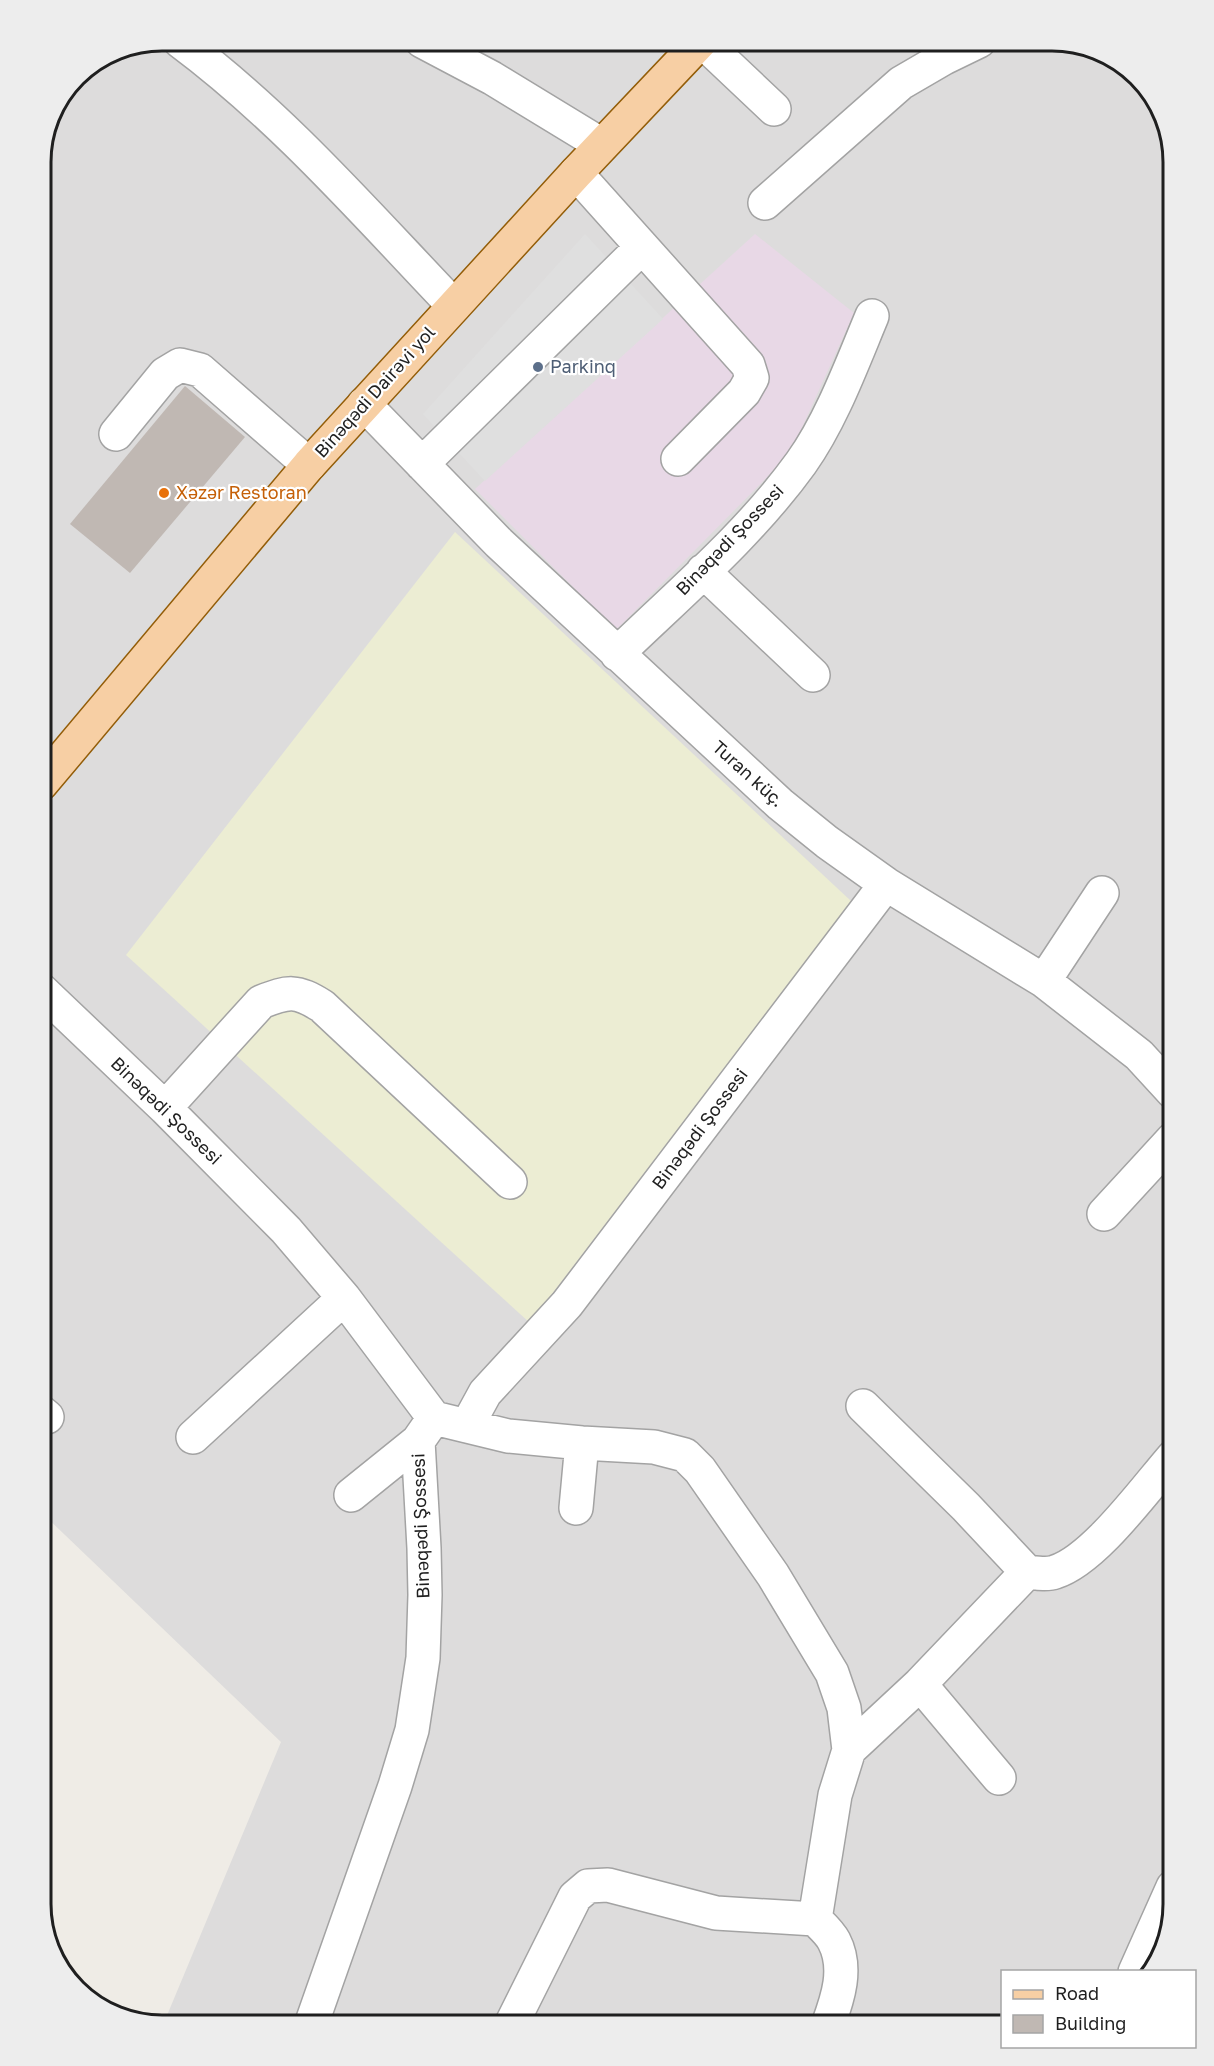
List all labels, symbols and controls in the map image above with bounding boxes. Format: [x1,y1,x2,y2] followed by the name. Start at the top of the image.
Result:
[309,321,439,462] street label: Binəqədi Dairəvi yol
[550,355,616,377] place label: Parkinq
[531,360,545,374] marker: Parkinq
[671,479,788,599] street label: Binəqədi Şossesi
[176,481,307,503] place label: Xəzər Restoran
[157,486,171,500] marker: Xəzər Restoran
[708,735,789,811] street label: Turan küç.
[107,1052,227,1169] street label: Binəqədi Şossesi
[647,1064,752,1193] street label: Binəqədi Şossesi
[406,1453,434,1599] street label: Binəqədi Şossesi
[1001,1970,1196,2048] legend
[1055,1982,1099,2004] text: Road
[1055,2012,1126,2034] text: Building

